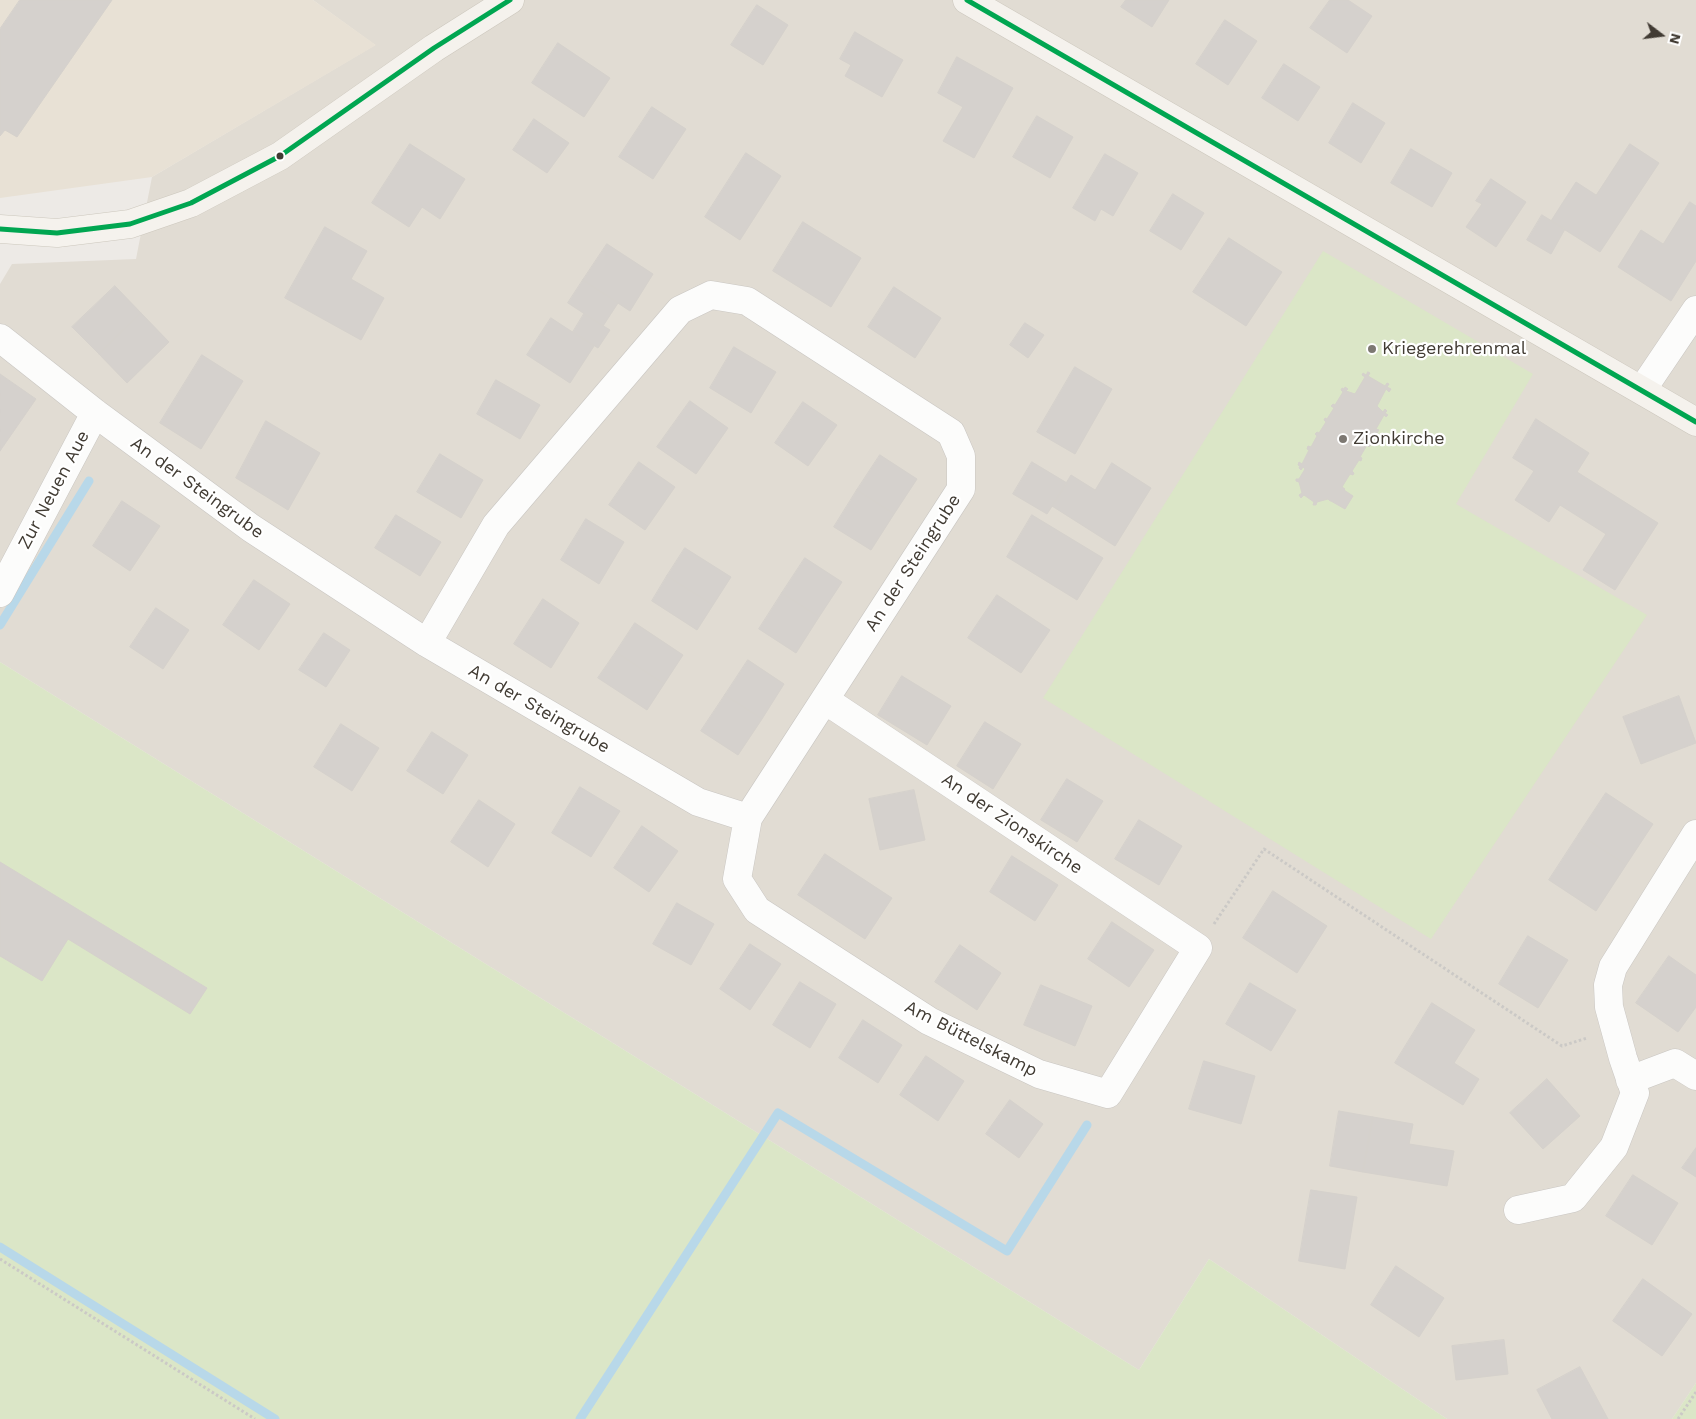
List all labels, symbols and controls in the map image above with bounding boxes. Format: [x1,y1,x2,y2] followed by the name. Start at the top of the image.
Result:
[1636,10,1686,60] north arrow
[1666,32,1685,46] text: N
[275,151,285,161] unlabelled marker
[1382,338,1526,360] place label: Kriegerehrenmal
[1366,343,1378,355] marker: Kriegerehrenmal
[14,427,94,553] street label: Zur Neuen Aue
[1353,428,1445,450] place label: Zionkirche
[126,432,268,544] street label: An der Steingrube
[1337,433,1349,445] marker: Zionkirche
[861,490,965,636] street label: An der Steingrube
[465,660,613,758] street label: An der Steingrube
[937,769,1087,879] street label: An der Zionskirche
[901,996,1041,1082] street label: Am Büttelskamp

